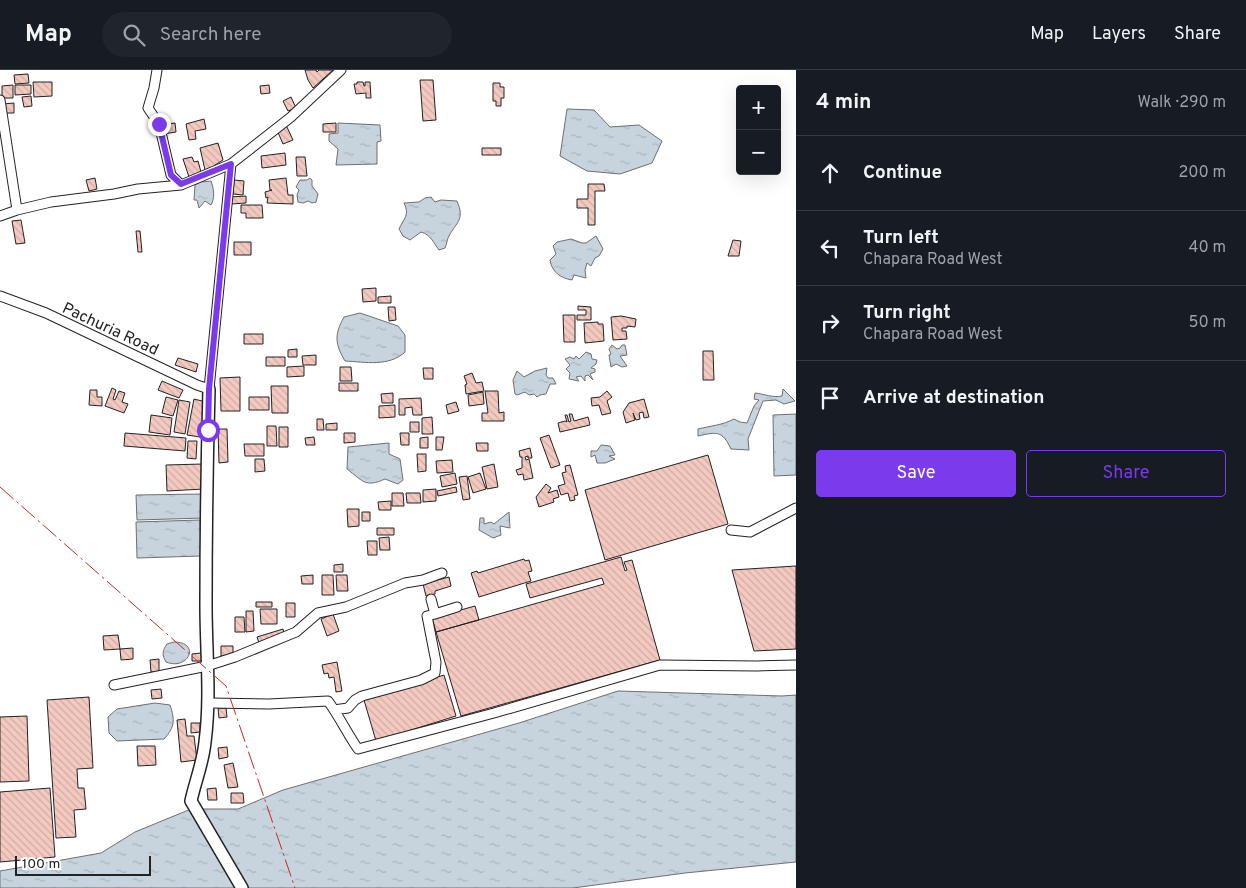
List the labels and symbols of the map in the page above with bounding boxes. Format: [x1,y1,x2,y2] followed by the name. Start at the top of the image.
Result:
[148,113,171,136] route end
[59,299,161,361] street label: Pachuria Road
[197,419,220,442] route start
[15,853,151,876] scale bar

